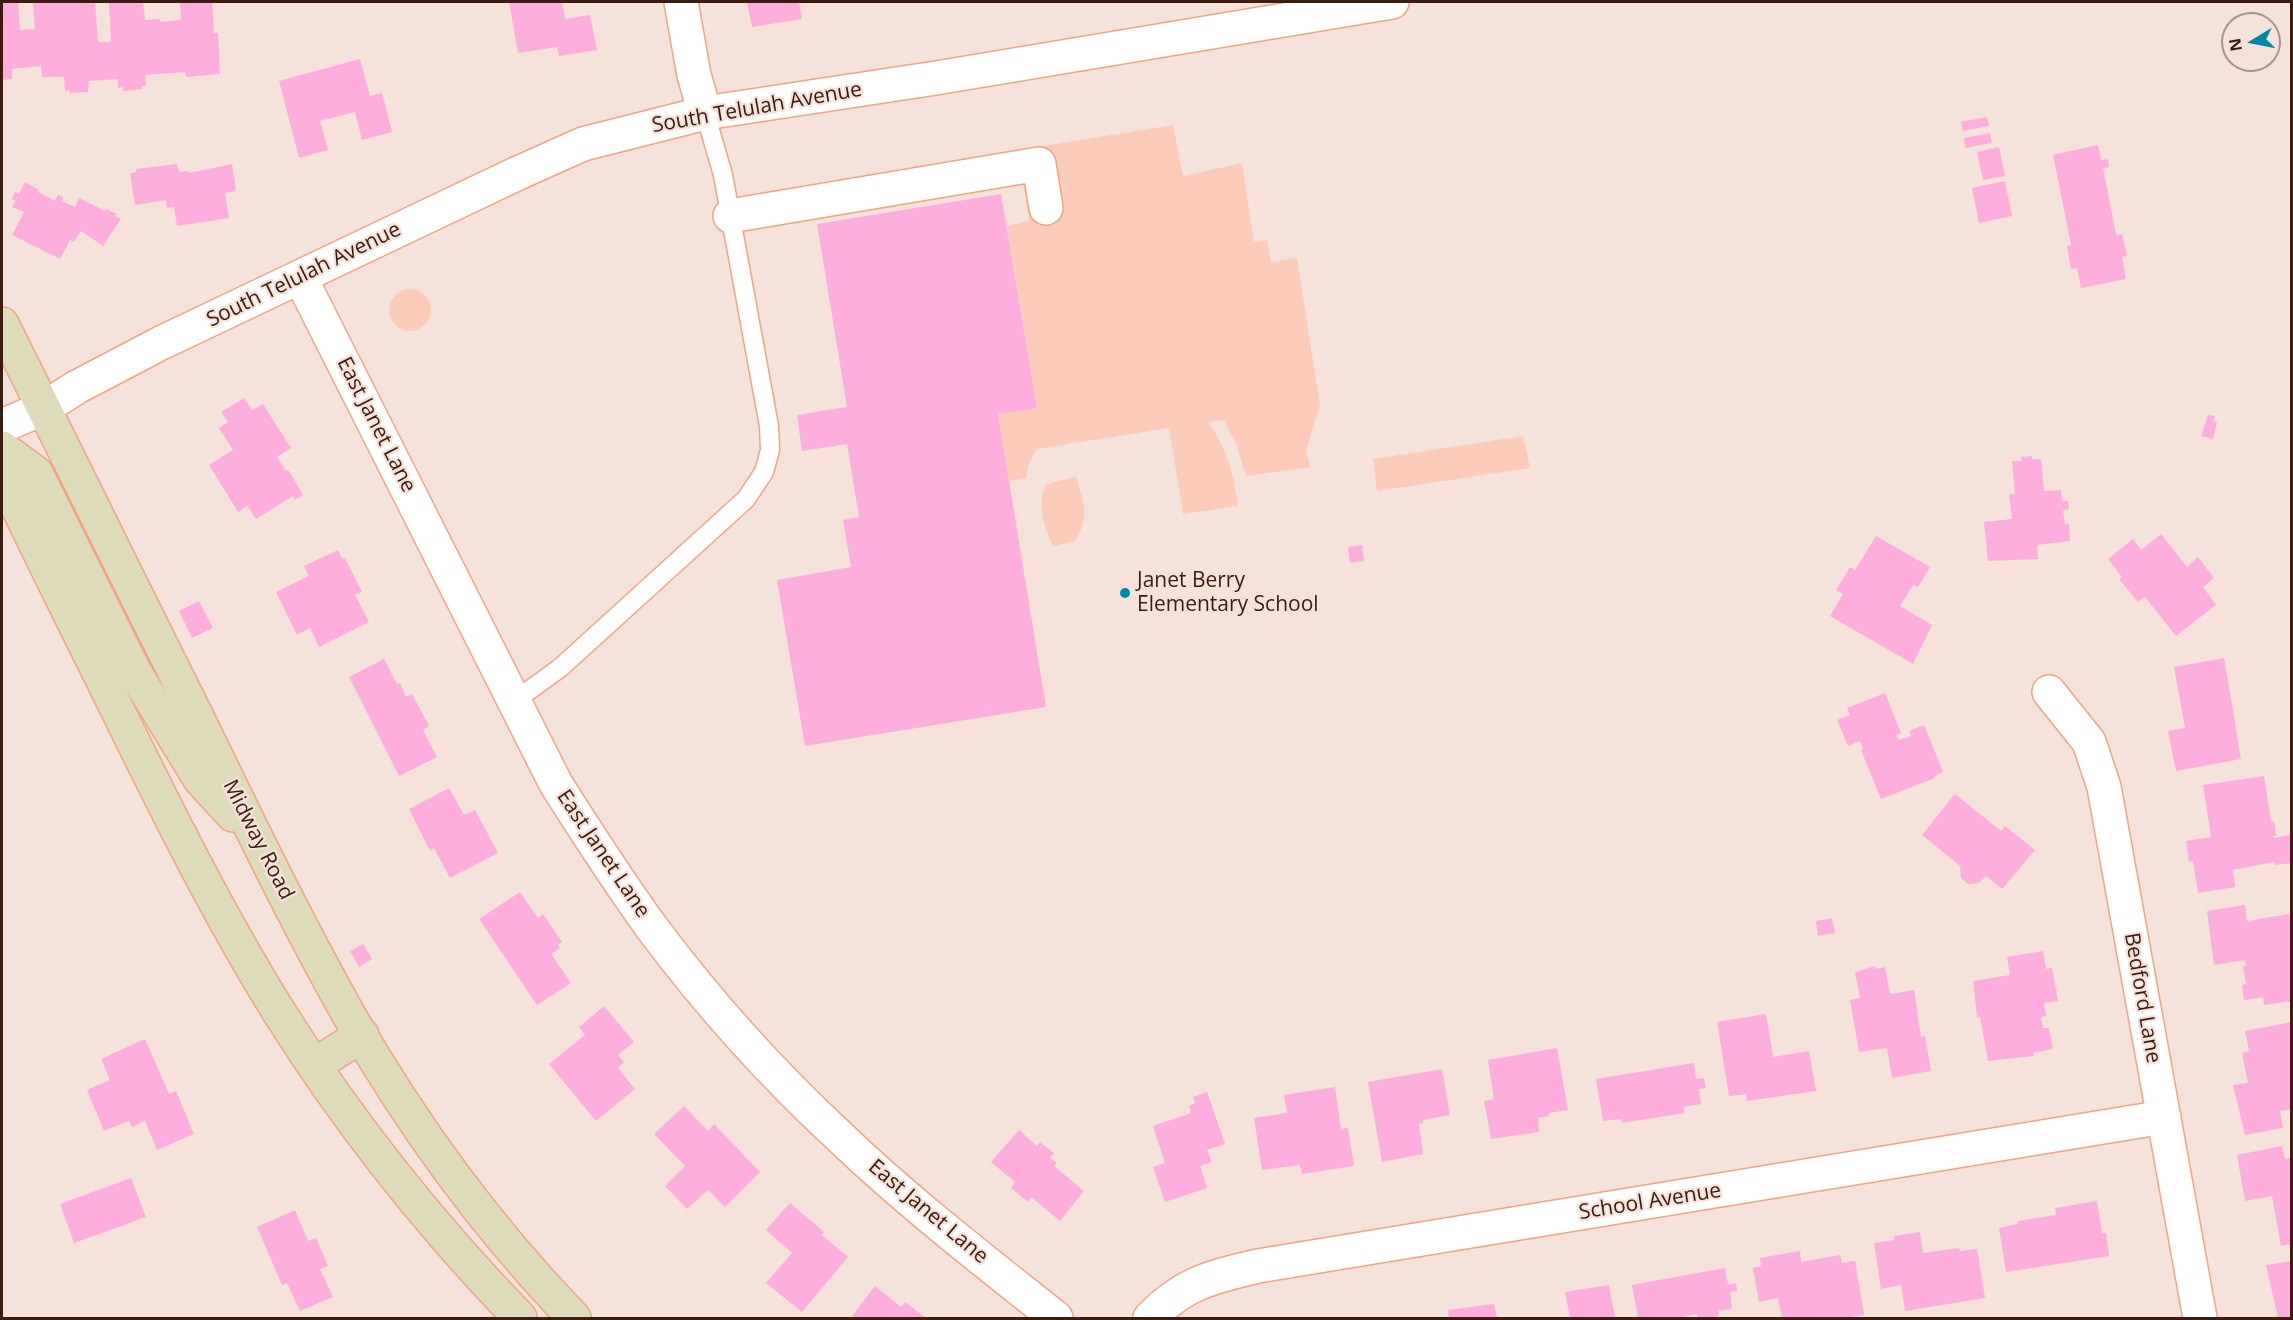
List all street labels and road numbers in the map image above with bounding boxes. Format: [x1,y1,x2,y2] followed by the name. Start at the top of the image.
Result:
[650,77,864,139] street label: South Telulah Avenue
[203,217,405,333] street label: South Telulah Avenue
[331,353,421,497] street label: East Janet Lane
[217,776,299,904] street label: Midway Road
[551,785,655,923] street label: East Janet Lane
[2118,931,2166,1065] street label: Bedford Lane
[863,1155,993,1269] street label: East Janet Lane
[1577,1178,1723,1226] street label: School Avenue

